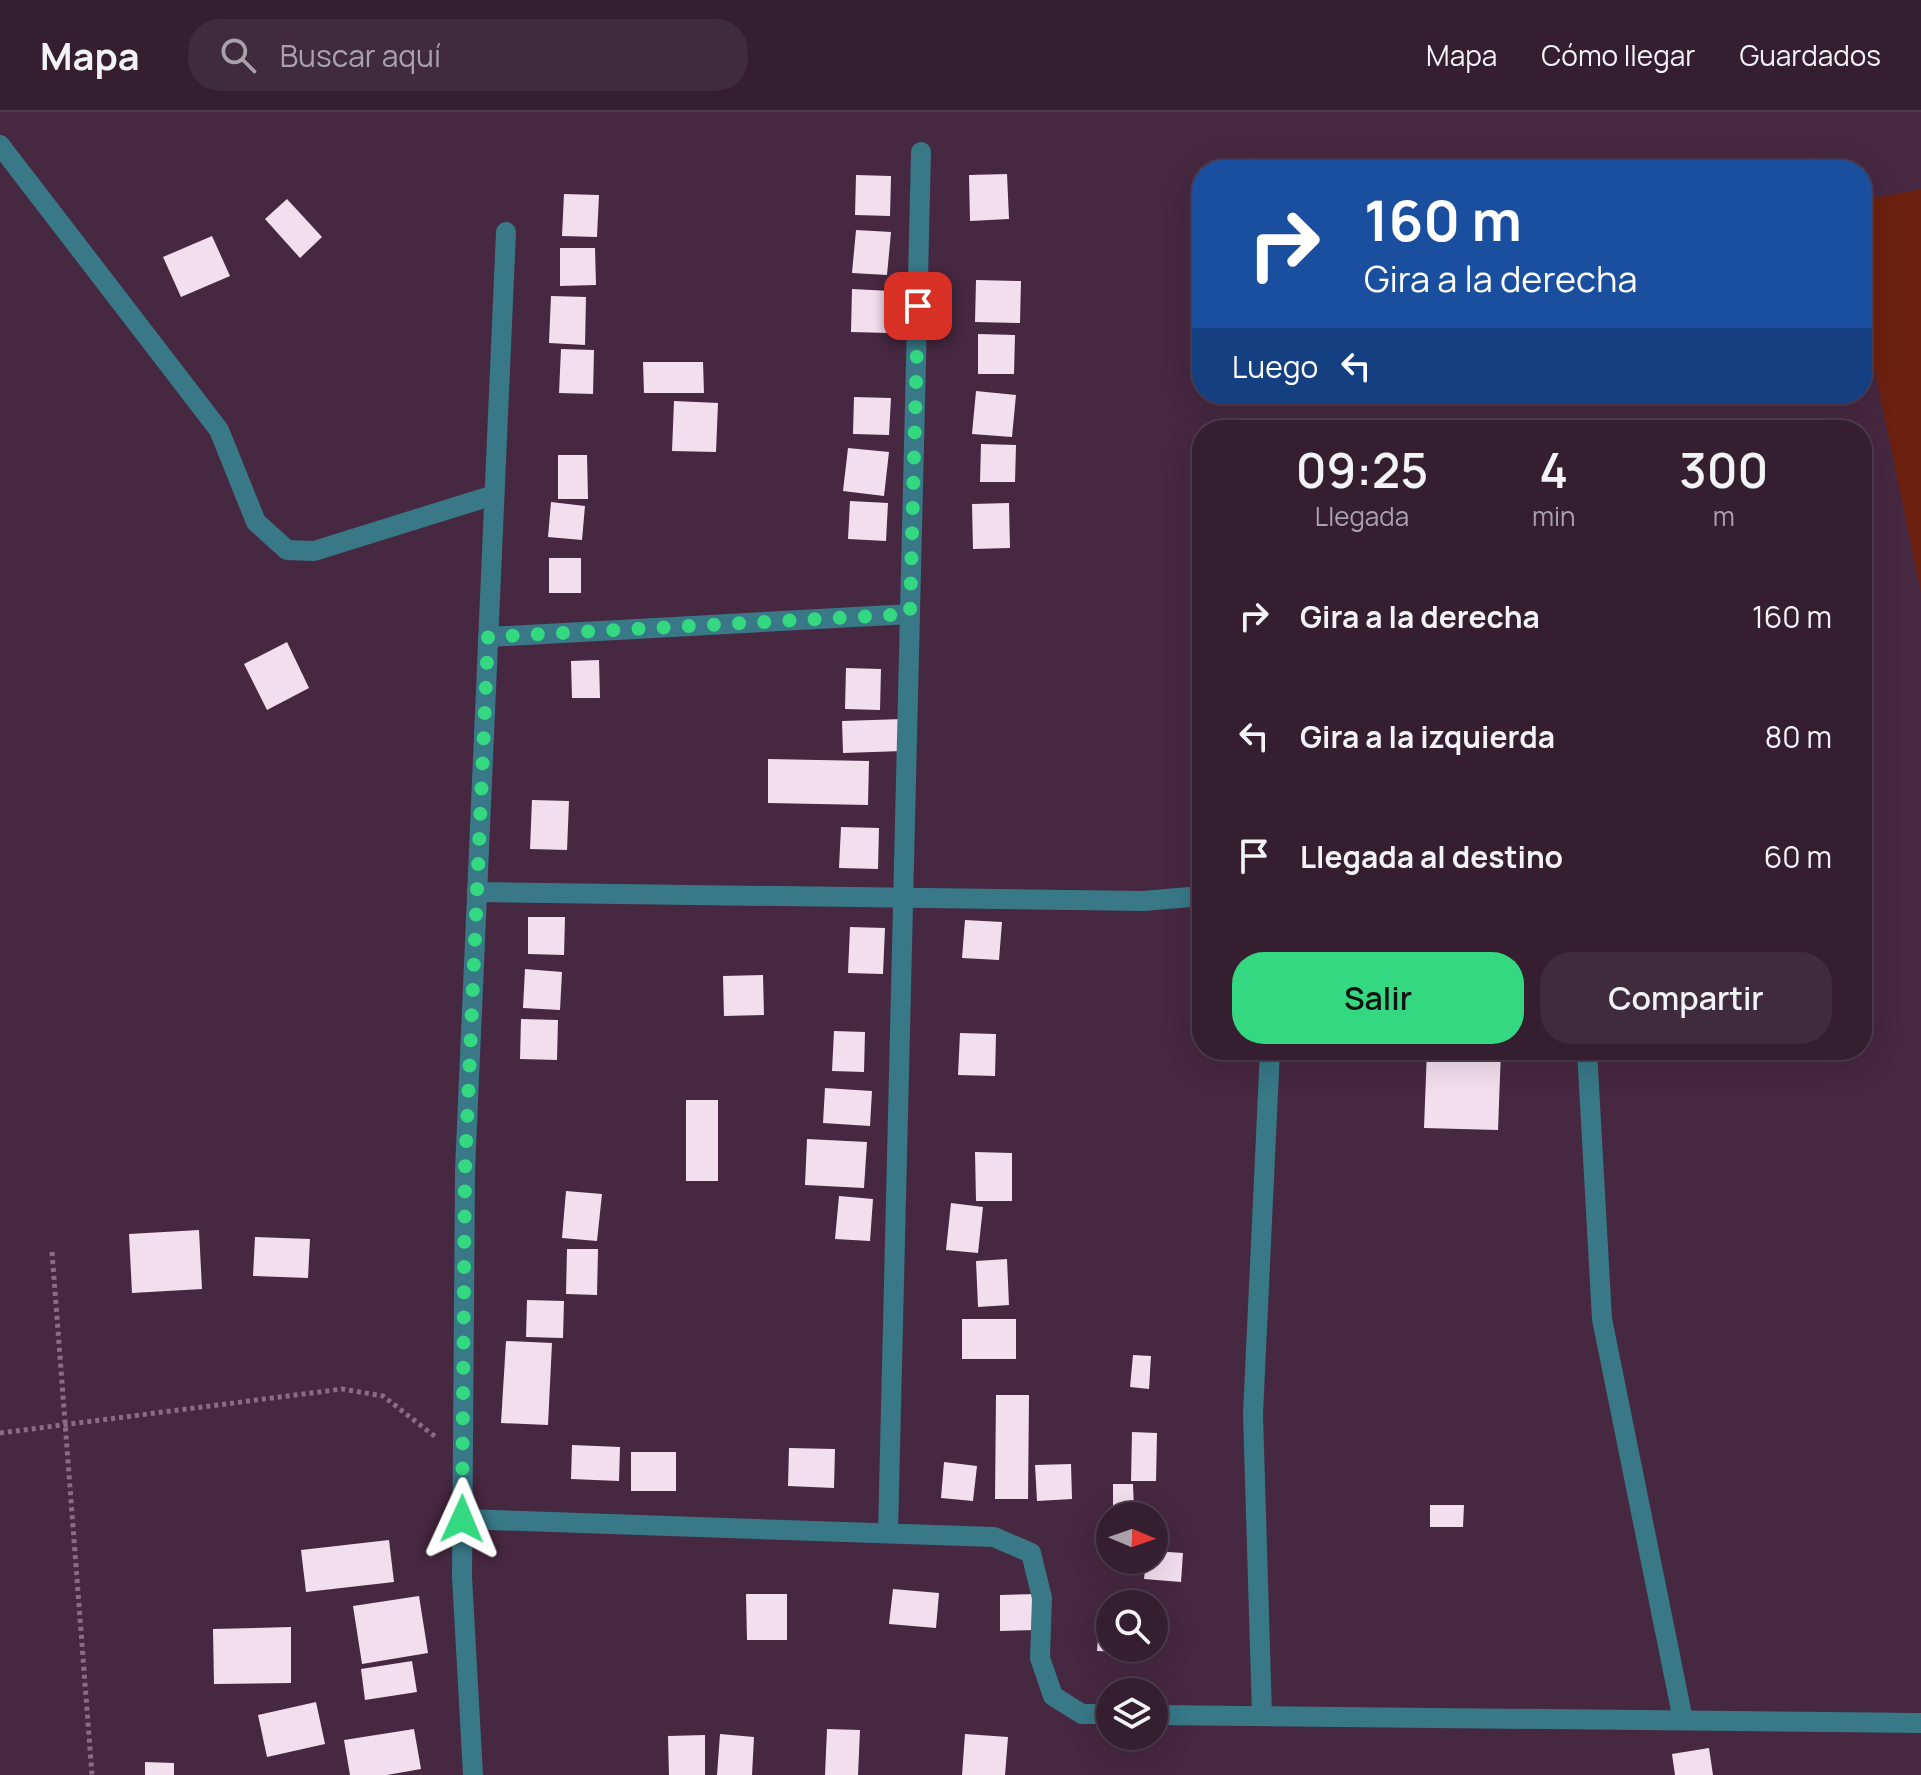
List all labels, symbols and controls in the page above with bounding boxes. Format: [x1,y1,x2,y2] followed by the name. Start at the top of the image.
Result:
[188,19,748,91] search box
[40,29,140,81] text: Mapa
[216,33,260,77] icon: search
[280,35,441,76] text: Buscar aquí
[1426,36,1497,74] text: Mapa
[1541,36,1695,74] text: Cómo llegar
[1739,36,1881,74] text: Guardados
[1364,181,1522,258] text: 160 m
[1232,192,1336,296] icon: right
[1364,254,1637,303] text: Gira a la derecha
[884,272,952,340] pin
[896,284,940,328] icon: arrive
[1334,344,1378,388] icon: left
[1232,346,1318,387] text: Luego
[1296,437,1428,502] text: 09:25
[1539,437,1568,502] text: 4
[1679,437,1768,502] text: 300
[1315,498,1409,534] text: Llegada
[1532,498,1576,534] text: min
[1713,498,1735,534] text: m
[1232,594,1276,638] icon: right
[1300,596,1540,637] text: Gira a la derecha
[1752,596,1832,637] text: 160 m
[1232,714,1276,758] icon: left
[1300,716,1555,757] text: Gira a la izquierda
[1765,716,1832,757] text: 80 m
[1232,834,1276,878] icon: arrive
[1300,836,1563,877] text: Llegada al destino
[1764,836,1832,877] text: 60 m
[1232,952,1524,1044] button: Salir
[1540,952,1832,1044] button: Compartir
[420,1477,504,1561] position arrow
[1096,1502,1168,1574] north arrow
[1096,1502,1168,1750] map controls
[1096,1590,1168,1662] button: search
[1096,1678,1168,1750] button: layers

